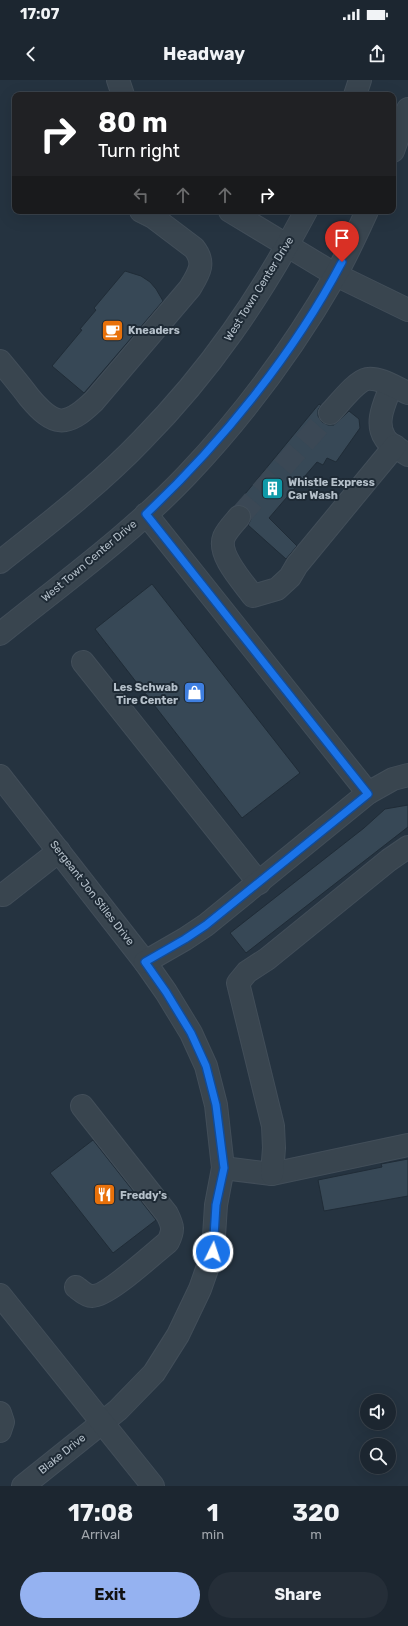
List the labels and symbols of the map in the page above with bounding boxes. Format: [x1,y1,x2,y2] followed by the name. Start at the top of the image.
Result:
[325,221,359,262] pin
[222,235,296,343] street label: West Town Center Drive
[99,317,125,343] cafe icon: Kneaders
[128,324,180,337] place label: Kneaders
[260,475,286,501] building icon: Whistle Express Car Wash
[288,476,375,502] place label: Whistle Express Car Wash
[39,517,139,605] street label: West Town Center Drive
[181,680,207,706] shop icon: Les Schwab Tire Center
[113,681,178,707] place label: Les Schwab Tire Center
[47,838,137,948] street label: Sergeant Jon Stiles Drive
[92,1182,118,1208] restaurant icon: Freddy's
[120,1189,167,1202] place label: Freddy's
[192,1231,234,1273] position arrow
[36,1431,88,1477] street label: Blake Drive

